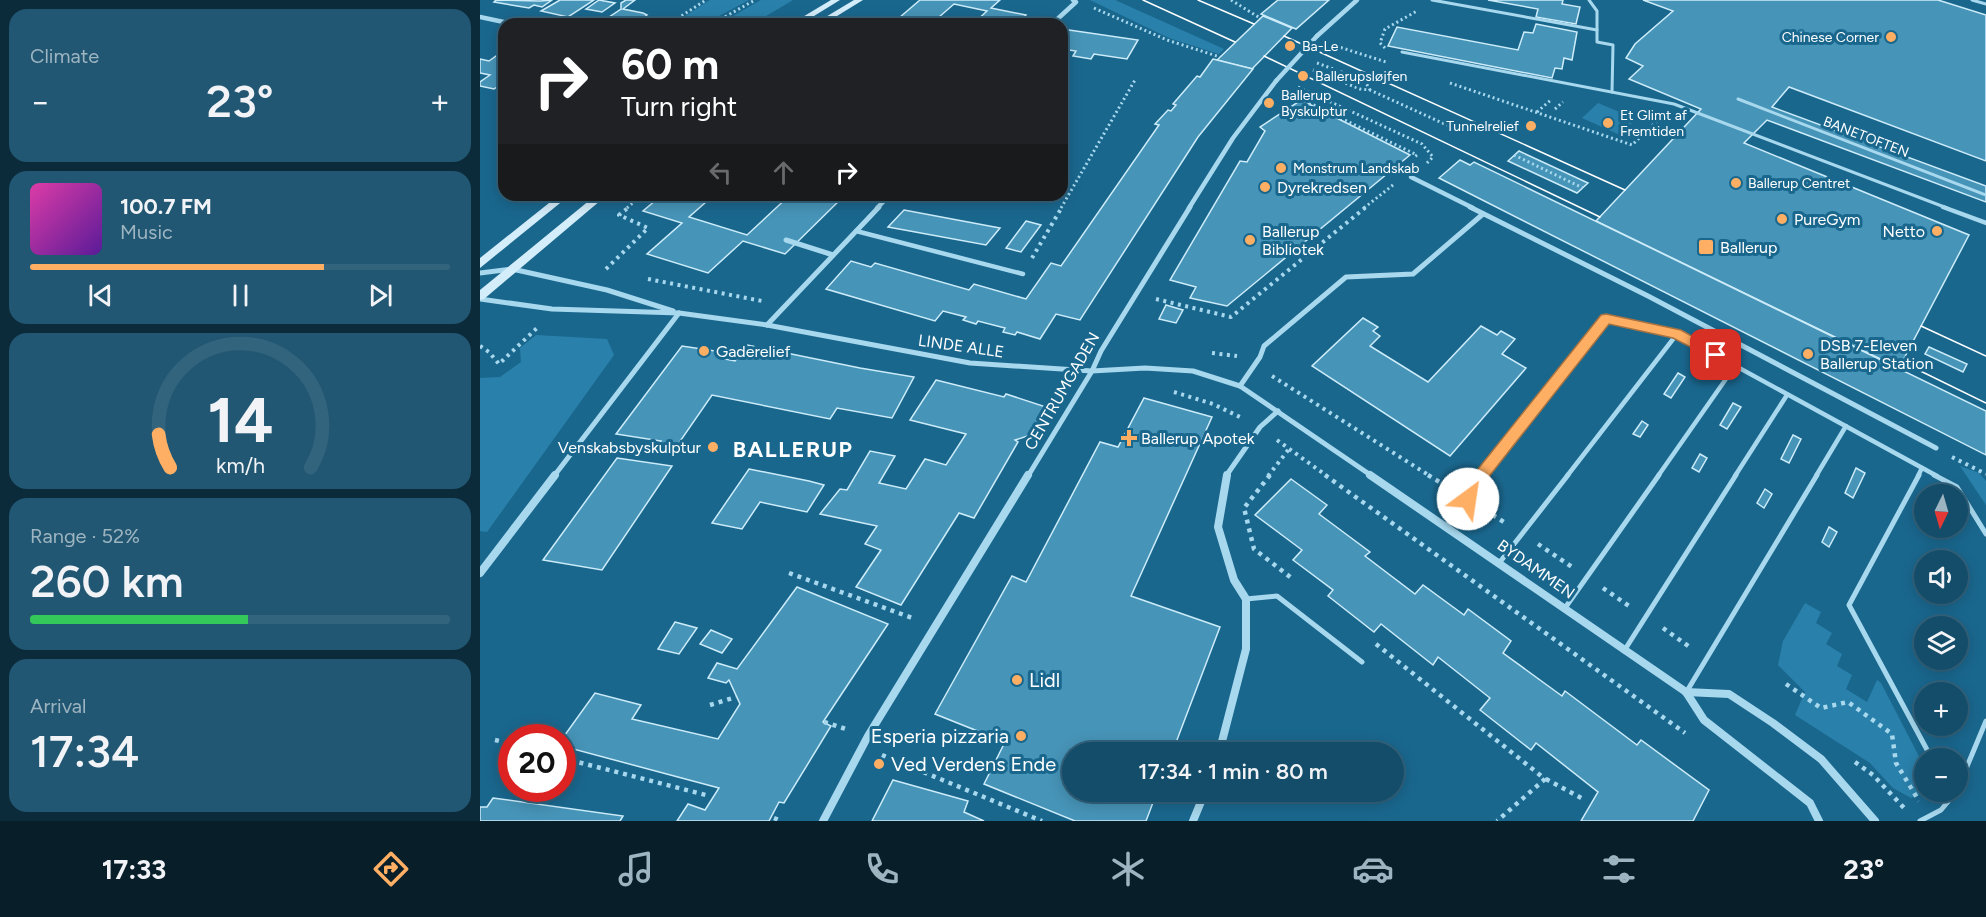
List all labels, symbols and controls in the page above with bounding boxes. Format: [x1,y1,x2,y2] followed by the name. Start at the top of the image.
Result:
[1782,29,1879,46] place label: Chinese Corner
[1884,30,1898,44] marker: Chinese Corner
[1302,38,1339,55] place label: Ba-Le
[621,39,719,90] text: 60 m
[1283,39,1297,53] marker: Ba-Le
[522,42,600,120] icon: right
[30,44,99,68] text: Climate
[1315,68,1408,85] place label: Ballerupsløjfen
[1296,69,1310,83] marker: Ballerupsløjfen
[206,74,274,128] text: 23°
[30,82,51,121] text: −
[429,82,450,121] text: +
[1281,87,1348,120] place label: Ballerup Byskulptur
[621,90,737,123] text: Turn right
[1262,96,1276,110] marker: Ballerup Byskulptur
[1620,107,1688,140] place label: Et Glimt af Fremtiden
[1821,113,1911,161] street label: BANETOFTEN
[1601,116,1615,130] marker: Et Glimt af Fremtiden
[1446,118,1520,135] place label: Tunnelrelief
[1524,119,1538,133] marker: Tunnelrelief
[704,156,737,189] icon: left
[767,156,800,189] icon: ahead
[830,156,863,189] icon: right
[1293,160,1419,177] place label: Monstrum Landskab
[1274,161,1288,175] marker: Monstrum Landskab
[1748,175,1850,192] place label: Ballerup Centret
[1729,176,1743,190] marker: Ballerup Centret
[1277,178,1367,197] place label: Dyrekredsen
[1258,180,1272,194] marker: Dyrekredsen
[120,193,212,220] text: 100.7 FM
[1794,210,1860,229] place label: PureGym
[1775,212,1789,226] marker: PureGym
[120,220,173,244] text: Music
[1262,222,1324,259] place label: Ballerup Bibliotek
[1883,222,1925,241] place label: Netto
[1930,224,1944,238] marker: Netto
[1243,233,1257,247] marker: Ballerup Bibliotek
[1697,238,1715,256] marker: Ballerup
[1720,238,1778,257] place label: Ballerup
[84,279,117,312] icon: previous
[224,279,257,312] icon: pause
[364,279,397,312] icon: next
[1021,329,1103,453] street label: CENTRUMGADEN
[1690,329,1741,380] pin
[917,331,1005,361] street label: LINDE ALLE
[1820,336,1933,373] place label: DSB 7-Eleven Ballerup Station
[1699,338,1732,371] icon: arrive
[716,342,791,361] place label: Gaderelief
[697,344,711,358] marker: Gaderelief
[1801,347,1815,361] marker: DSB 7-Eleven Ballerup Station
[207,383,273,458] text: 14
[1141,429,1255,448] place label: Ballerup Apotek
[1122,431,1136,445] marker: Ballerup Apotek
[733,436,853,463] district label: BALLERUP
[558,438,702,457] place label: Venskabsbyskulptur
[706,440,720,454] marker: Venskabsbyskulptur
[216,453,264,478] text: km/h
[1436,467,1500,531] position arrow
[1914,484,1968,538] north arrow
[1914,484,1968,802] map controls
[30,524,140,548] text: Range · 52%
[1494,535,1578,603] street label: BYDAMMEN
[1914,550,1968,604] button: sound
[30,554,184,608] text: 260 km
[1914,616,1968,670] button: layers
[1029,668,1060,692] place label: Lidl
[1010,673,1024,687] marker: Lidl
[1914,682,1968,736] button: +
[30,694,86,718] text: Arrival
[30,724,139,778] text: 17:34
[498,724,576,802] speed limit sign: 20
[871,724,1009,748] place label: Esperia pizzaria
[1014,729,1028,743] marker: Esperia pizzaria
[1914,748,1968,802] button: −
[891,752,1056,776] place label: Ved Verdens Ende
[872,757,886,771] marker: Ved Verdens Ende
[1138,758,1328,785] text: 17:34 · 1 min · 80 m
[370,848,412,890] icon: directions
[615,848,657,890] icon: music
[861,848,903,890] icon: phone
[1107,848,1149,890] icon: climate
[1352,848,1394,890] icon: car
[1598,848,1640,890] icon: filters
[102,853,166,886] text: 17:33
[1843,853,1884,886] text: 23°

